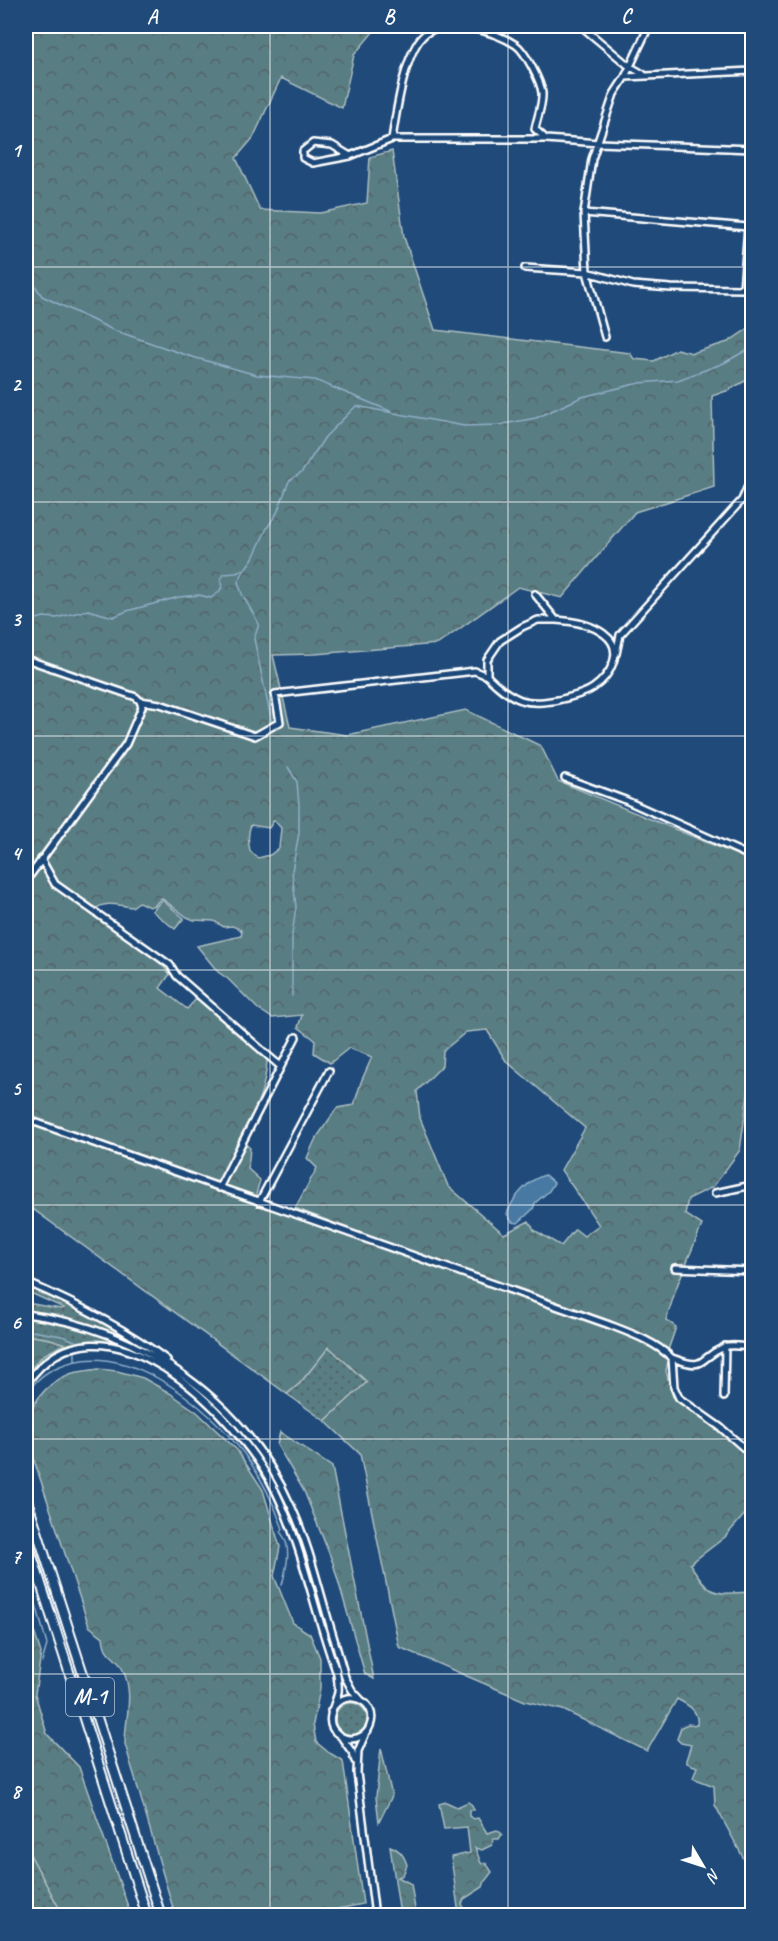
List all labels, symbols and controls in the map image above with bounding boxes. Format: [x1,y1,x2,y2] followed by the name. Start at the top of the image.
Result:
[147,4,159,29] text: A
[384,4,396,29] text: B
[621,4,633,29] text: C
[12,138,23,163] text: 1
[12,372,23,397] text: 2
[12,607,23,632] text: 3
[12,841,24,866] text: 4
[12,1076,23,1101] text: 5
[11,1310,22,1335] text: 6
[12,1544,23,1569] text: 7
[66,1678,114,1716] road number: М-1
[12,1779,24,1804] text: 8
[673,1836,733,1896] north arrow
[701,1865,725,1887] text: N

